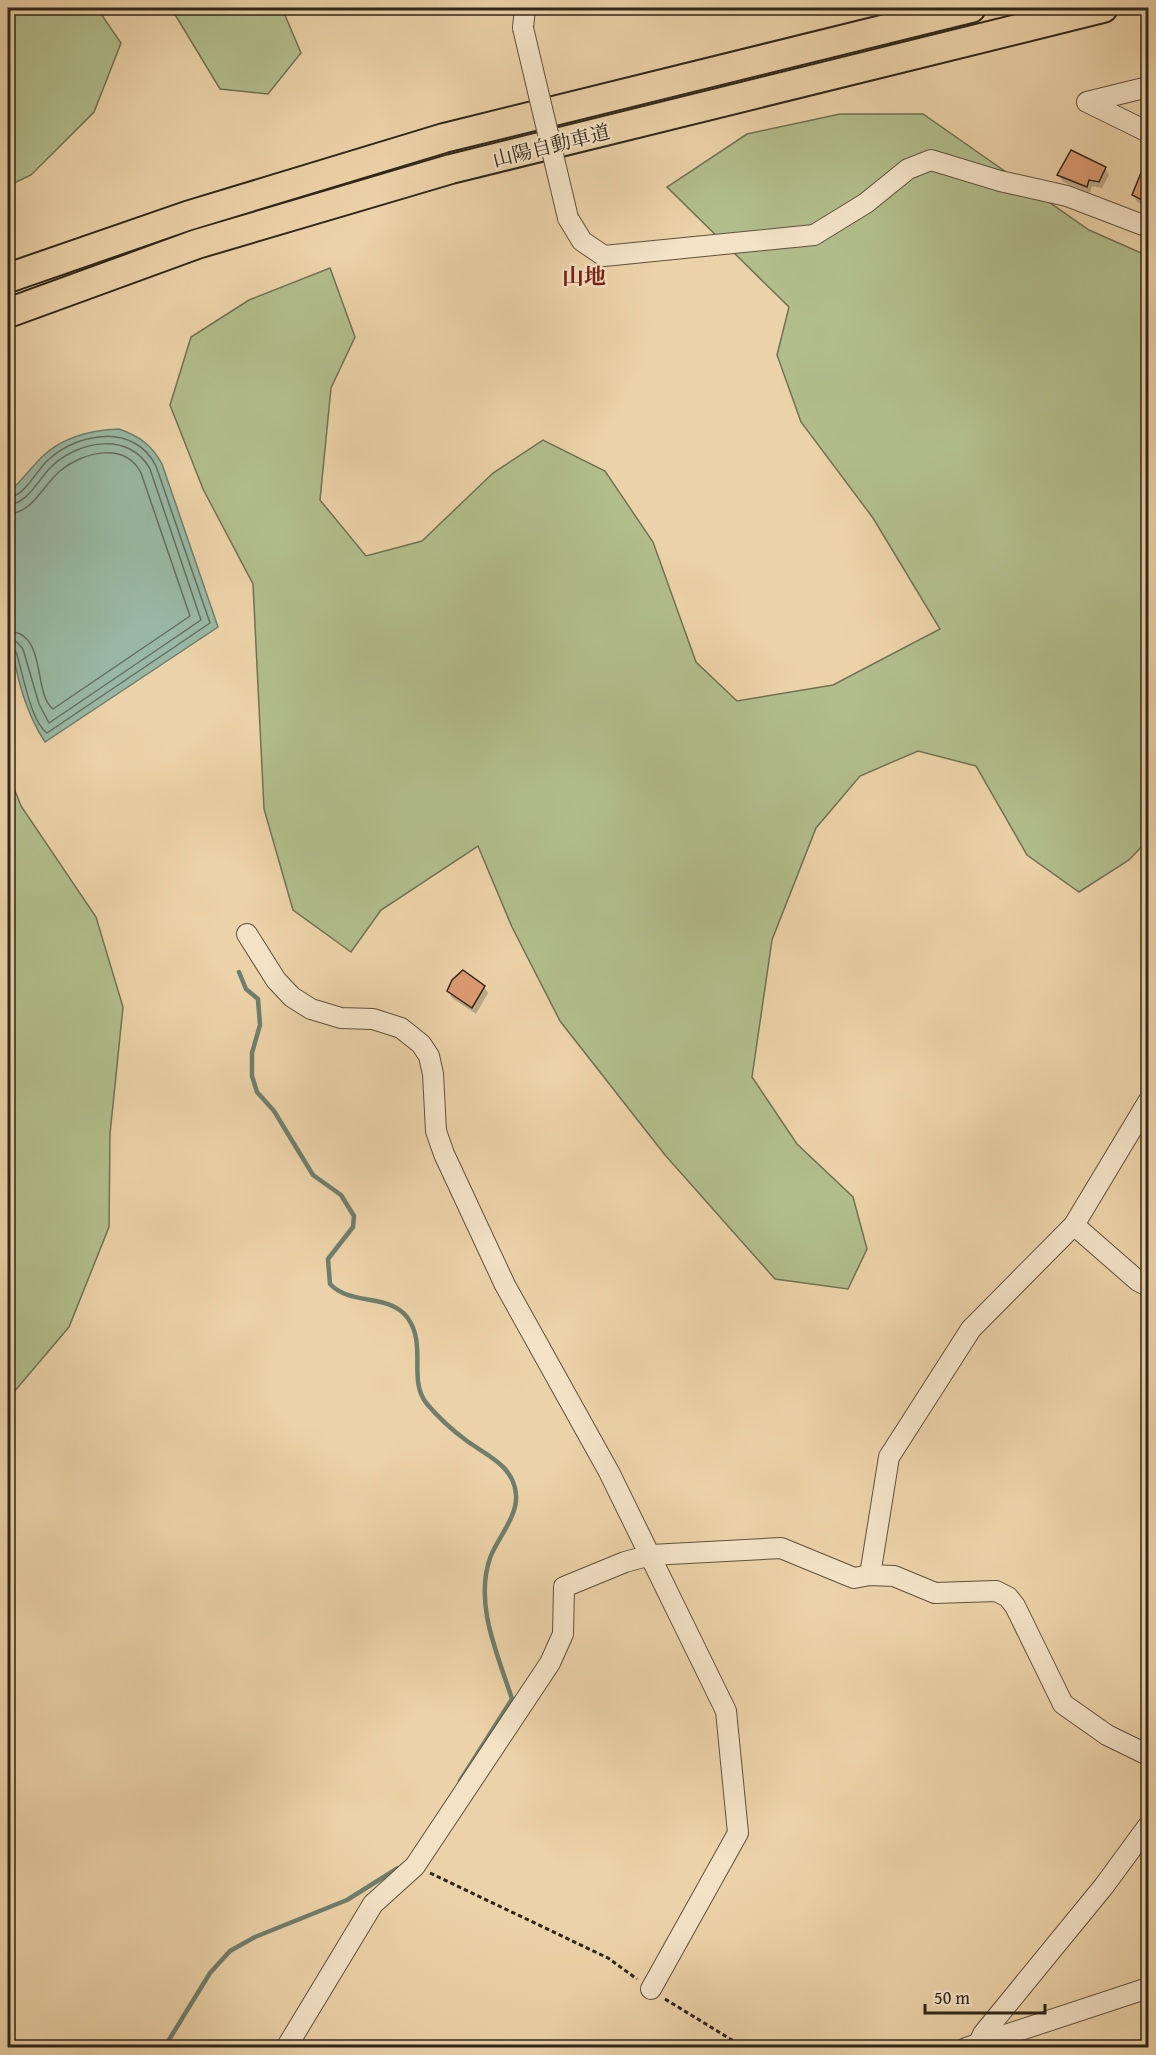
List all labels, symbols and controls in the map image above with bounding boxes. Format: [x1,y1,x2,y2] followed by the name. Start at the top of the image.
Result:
[489,116,613,174] street label: 山陽自動車道
[562,260,606,292] district label: 山地
[925,1977,1045,2015] scale bar
[934,1984,970,2011] text: 50 m

